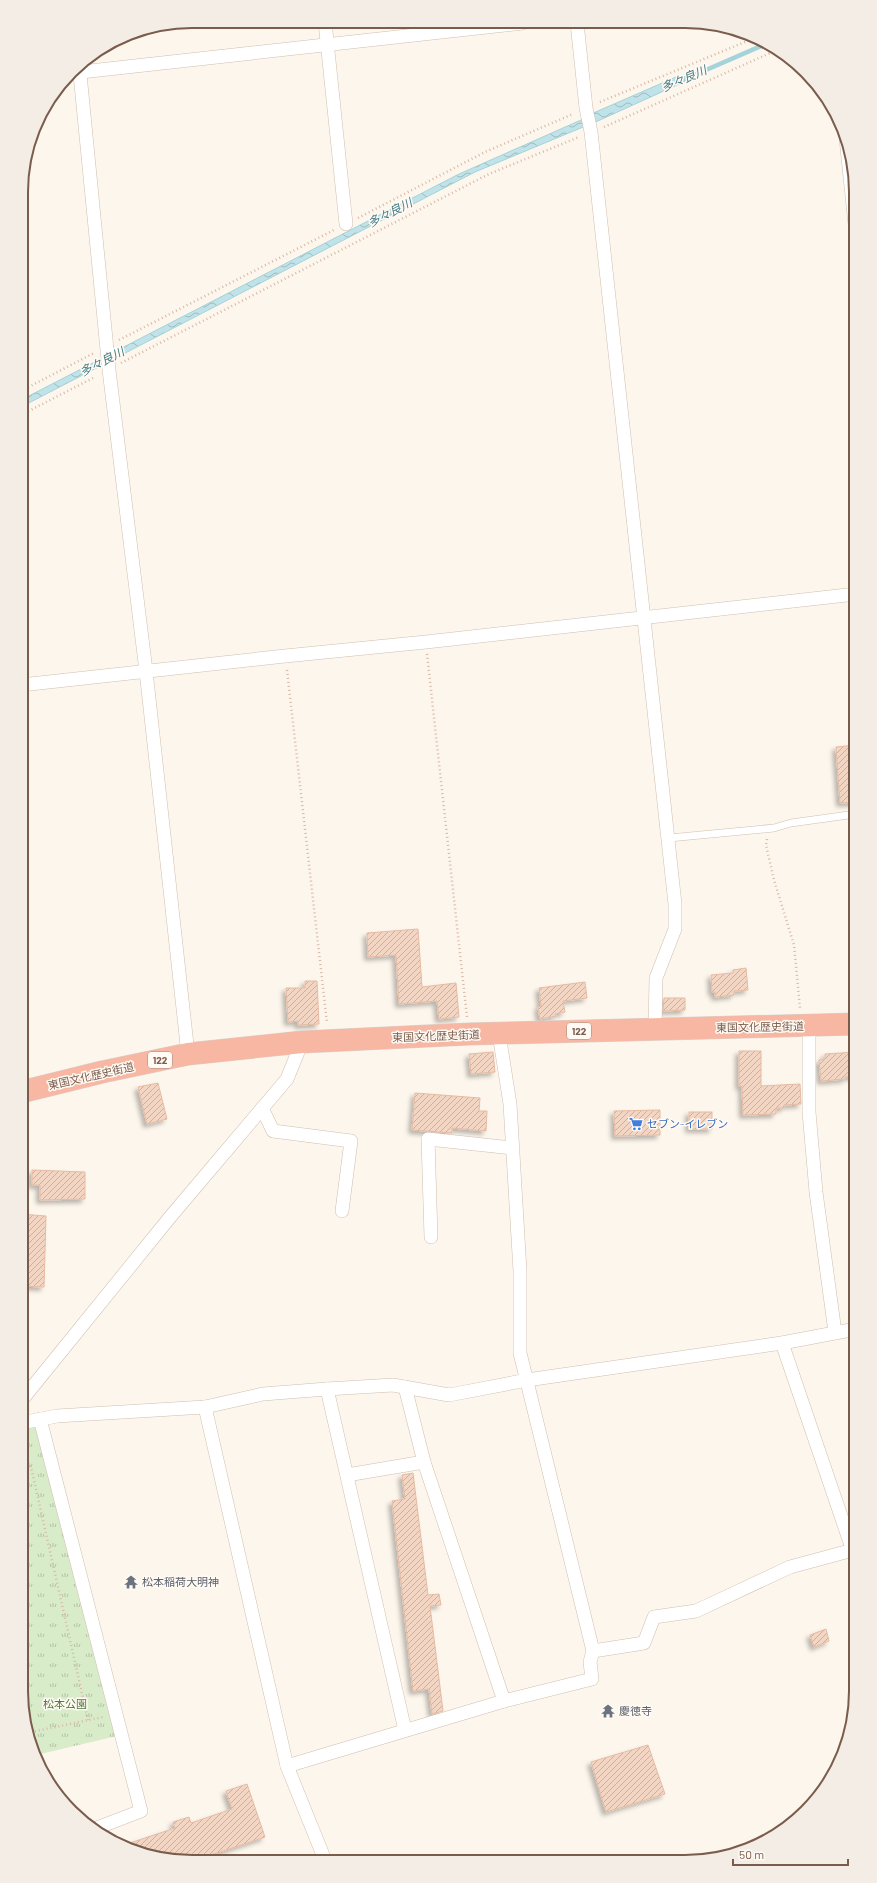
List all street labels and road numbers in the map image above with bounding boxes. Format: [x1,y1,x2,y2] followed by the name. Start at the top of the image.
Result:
[716,1019,804,1034] street label: 東国文化歴史街道
[567,1023,591,1039] road number: 122
[392,1027,480,1044] street label: 東国文化歴史街道
[148,1052,172,1068] road number: 122
[47,1059,135,1092] street label: 東国文化歴史街道

